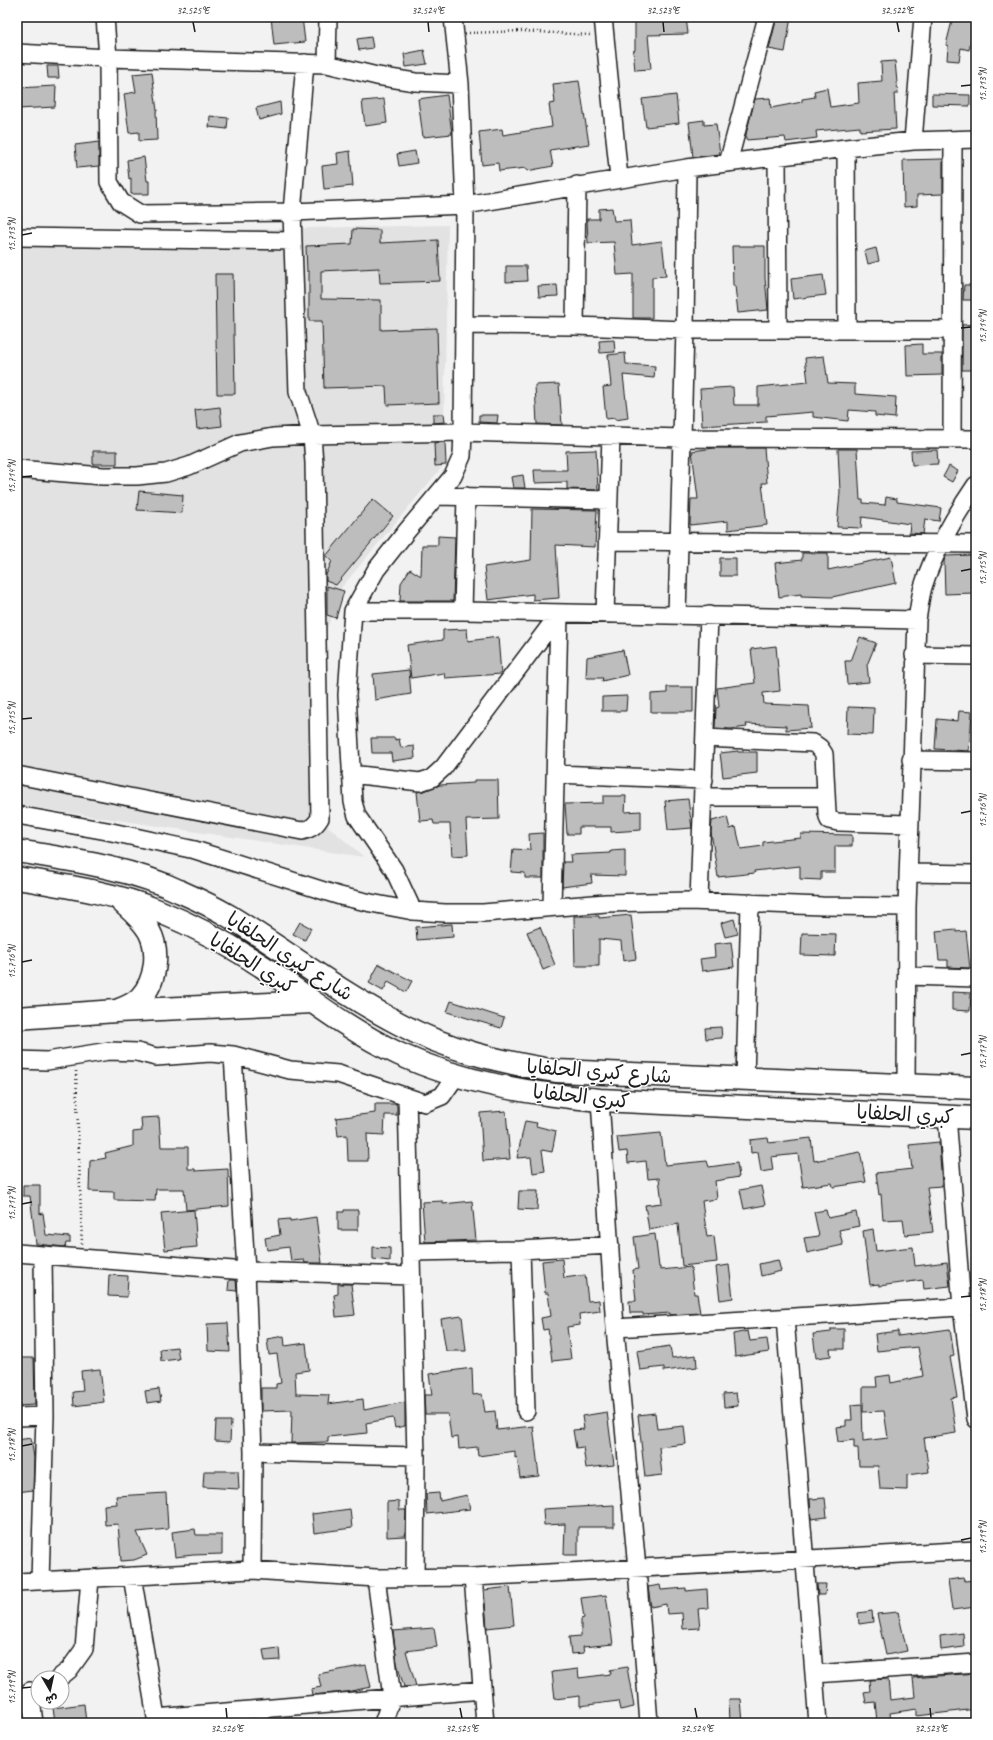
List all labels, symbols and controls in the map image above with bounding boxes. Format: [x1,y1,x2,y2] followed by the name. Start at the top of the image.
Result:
[177,4,211,17] text: 32.525°E
[412,4,446,17] text: 32.524°E
[647,4,681,17] text: 32.523°E
[881,4,915,17] text: 32.522°E
[976,66,989,102] text: 15.713°N
[5,216,18,252] text: 15.713°N
[976,308,989,344] text: 15.714°N
[5,458,18,494] text: 15.714°N
[976,550,989,586] text: 15.715°N
[5,700,18,736] text: 15.715°N
[976,792,989,828] text: 15.716°N
[222,906,358,1006] street label: شارع كبري الحلفايا
[205,927,301,999] street label: كبري الحلفايا
[5,943,18,979] text: 15.716°N
[976,1034,989,1070] text: 15.717°N
[525,1054,672,1091] street label: شارع كبري الحلفايا
[531,1079,631,1116] street label: كبري الحلفايا
[856,1099,954,1132] street label: كبري الحلفايا
[5,1185,18,1221] text: 15.717°N
[976,1277,989,1313] text: 15.718°N
[5,1427,18,1463] text: 15.718°N
[976,1519,989,1555] text: 15.719°N
[5,1669,18,1705] text: 15.719°N
[30,1670,70,1710] north arrow
[44,1692,59,1708] text: ش
[211,1722,245,1735] text: 32.526°E
[446,1722,480,1735] text: 32.525°E
[681,1722,715,1735] text: 32.524°E
[915,1722,949,1735] text: 32.523°E

